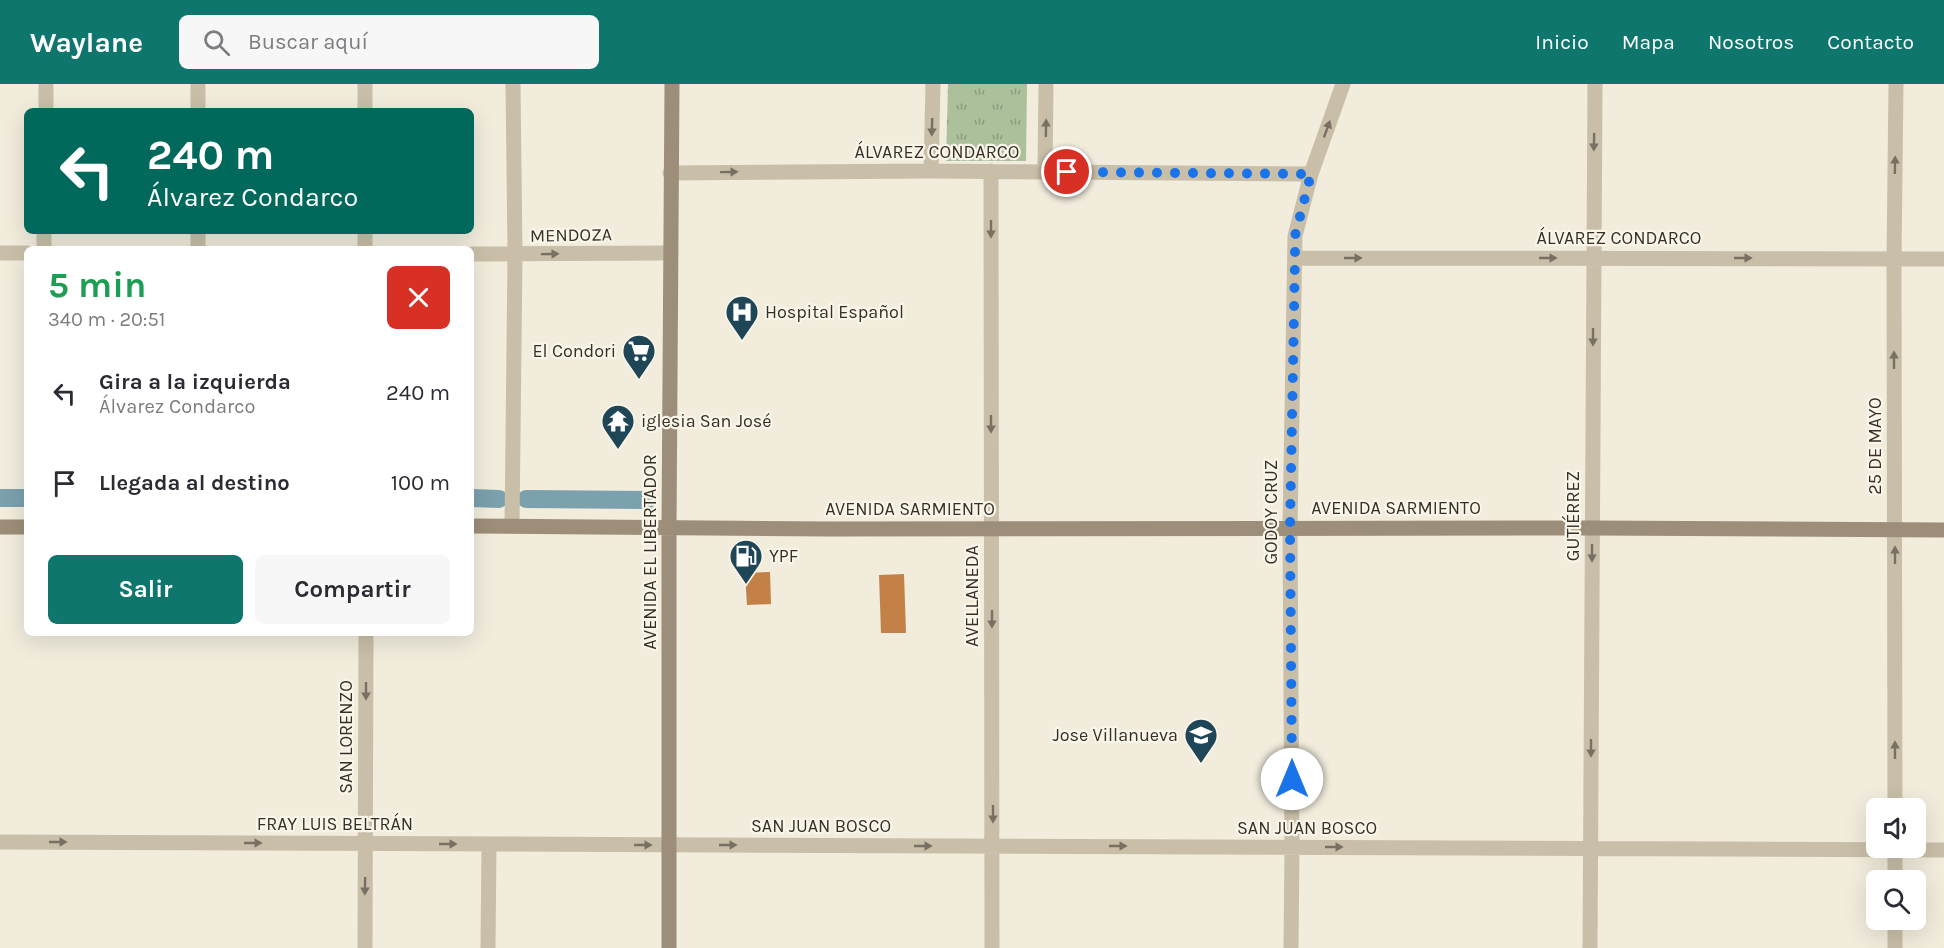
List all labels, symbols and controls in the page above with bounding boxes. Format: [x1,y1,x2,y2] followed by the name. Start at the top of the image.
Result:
[179,15,599,69] search box
[30,26,143,59] text: Waylane
[200,26,233,59] icon: search
[248,29,368,55] text: Buscar aquí
[1535,30,1589,54] text: Inicio
[1622,30,1675,54] text: Mapa
[1708,30,1794,54] text: Nosotros
[1827,30,1914,54] text: Contacto
[927,118,936,137] one-way arrow
[1041,118,1050,137] one-way arrow
[1322,120,1332,138] one-way arrow
[147,130,274,180] text: 240 m
[48,132,126,210] icon: left
[1589,133,1599,152] one-way arrow
[855,140,1019,163] street label: ÁLVAREZ CONDARCO
[1041,146,1092,197] pin
[1050,155,1083,188] icon: arrive
[1890,156,1900,175] one-way arrow
[719,168,738,177] one-way arrow
[147,181,358,213] text: Álvarez Condarco
[986,220,996,239] one-way arrow
[530,223,612,247] street label: MENDOZA
[1537,226,1701,249] street label: ÁLVAREZ CONDARCO
[541,249,560,259] one-way arrow
[1344,253,1363,263] one-way arrow
[1539,253,1558,263] one-way arrow
[1734,253,1753,263] one-way arrow
[48,264,146,306] text: 5 min
[387,266,450,329] button: close
[724,294,760,341] hospital icon: Hospital Español
[765,301,904,323] place label: Hospital Español
[48,308,165,331] text: 340 m · 20:51
[1588,328,1598,347] one-way arrow
[621,333,657,380] supermarket icon: El Condori
[532,340,616,362] place label: El Condori
[1889,351,1899,370] one-way arrow
[99,369,291,395] text: Gira a la izquierda
[48,377,81,410] icon: left
[386,380,450,406] text: 240 m
[99,395,256,418] text: Álvarez Condarco
[1864,397,1886,495] street label: 25 DE MAYO
[600,403,636,450] temple icon: iglesia San José
[641,410,772,432] place label: iglesia San José
[986,415,996,434] one-way arrow
[639,454,661,650] street label: AVENIDA EL LIBERTADOR
[1260,459,1282,565] street label: GODOY CRUZ
[48,467,81,500] icon: arrive
[99,470,290,496] text: Llegada al destino
[391,470,450,496] text: 100 m
[1561,471,1584,561] street label: GUTIÉRREZ
[1311,497,1481,519] street label: AVENIDA SARMIENTO
[825,498,995,520] street label: AVENIDA SARMIENTO
[728,538,764,585] fuel station icon: YPF
[1587,544,1597,563] one-way arrow
[769,545,798,567] place label: YPF
[961,545,983,647] street label: AVELLANEDA
[1890,546,1900,565] one-way arrow
[48,555,243,624] button: Salir
[255,555,450,624] button: Compartir
[987,610,997,629] one-way arrow
[335,680,357,794] street label: SAN LORENZO
[361,682,371,701] one-way arrow
[1183,717,1219,764] school or university icon: Jose Villanueva
[1052,724,1178,746] place label: Jose Villanueva
[1586,739,1596,758] one-way arrow
[1890,741,1900,760] one-way arrow
[1260,747,1324,811] position arrow
[1866,798,1926,930] map controls
[1866,798,1926,858] button: sound
[988,805,998,824] one-way arrow
[257,812,413,835] street label: FRAY LUIS BELTRÁN
[751,815,891,837] street label: SAN JUAN BOSCO
[1237,817,1377,839] street label: SAN JUAN BOSCO
[49,837,68,847] one-way arrow
[244,838,263,848] one-way arrow
[439,839,458,849] one-way arrow
[634,840,653,850] one-way arrow
[718,840,737,850] one-way arrow
[913,841,932,851] one-way arrow
[1108,841,1127,851] one-way arrow
[1324,842,1343,852] one-way arrow
[1866,870,1926,930] button: search
[360,877,370,896] one-way arrow

